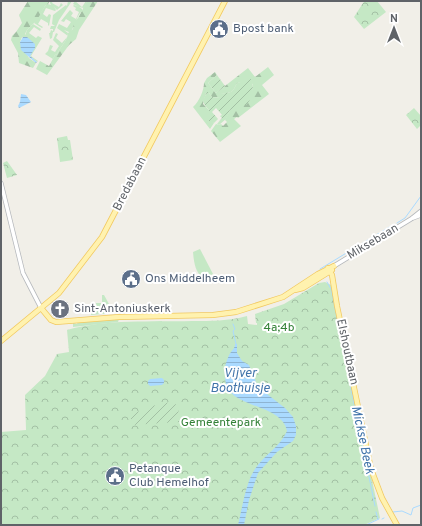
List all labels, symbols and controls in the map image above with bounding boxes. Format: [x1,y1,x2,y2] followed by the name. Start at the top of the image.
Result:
[374,8,414,48] north arrow
[390,12,398,26] text: N
[208,18,230,40] public building icon: Bpost bank
[233,21,294,37] place label: Bpost bank
[110,154,150,214] street label: Bredabaan
[344,220,402,264] street label: Miksebaan
[120,268,142,290] public building icon: Ons Middelheem
[145,271,235,287] place label: Ons Middelheem
[49,298,71,320] church icon: Sint-Antoniuskerk
[74,301,171,317] place label: Sint-Antoniuskerk
[332,317,362,387] street label: Elshoutbaan
[264,320,295,336] park label: 4a;4b
[210,366,270,397] water label: Vijver Boothuisje
[347,404,377,476] water label: Mickse Beek
[181,415,261,431] park label: Gemeentepark
[129,461,209,491] place label: Petanque Club Hemelhof
[104,465,126,487] public building icon: Petanque Club Hemelhof

